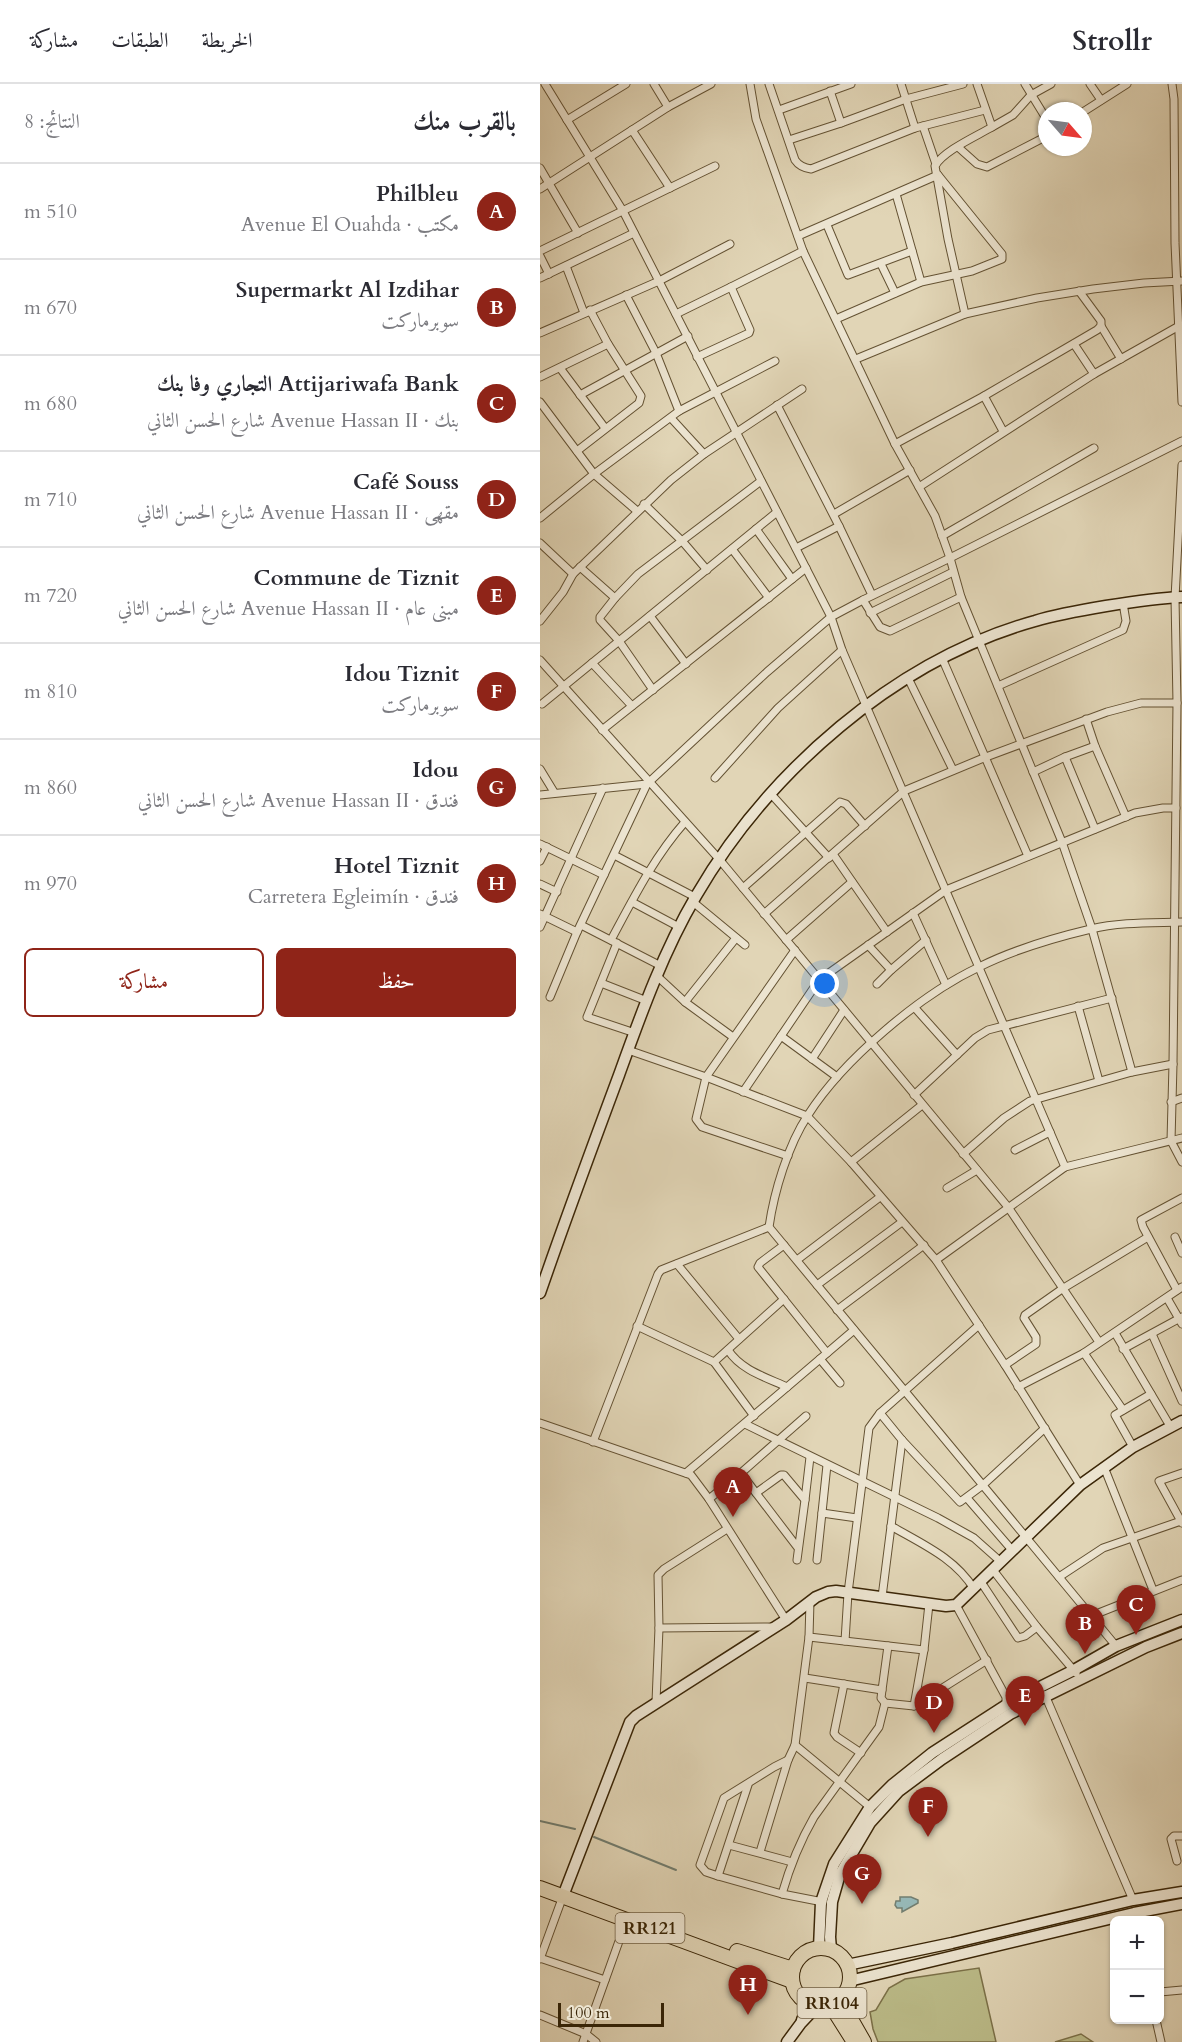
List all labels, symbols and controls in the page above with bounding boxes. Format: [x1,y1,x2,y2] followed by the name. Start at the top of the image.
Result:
[1072,22,1152,60] text: Strollr
[30,26,78,55] text: مشاركة
[111,26,168,55] text: الطبقات
[201,26,253,55] text: الخريطة
[1038,102,1092,156] north arrow
[413,104,516,139] text: بالقرب منك
[24,108,80,135] text: النتائج: 8
[376,179,459,209] text: Philbleu
[24,198,77,225] text: 510 m
[489,198,504,225] text: A
[241,211,459,238] text: مكتب · Avenue El Ouahda
[236,275,459,305] text: Supermarkt Al Izdihar
[24,294,77,321] text: 670 m
[489,294,504,321] text: B
[381,307,459,334] text: سوبرماركت
[157,369,459,399] text: Attijariwafa Bank التجاري وفا بنك
[24,390,77,417] text: 680 m
[489,390,504,417] text: C
[147,407,459,434] text: بنك · Avenue Hassan II شارع الحسن الثاني
[353,467,459,497] text: Café Souss
[24,486,77,513] text: 710 m
[488,486,505,513] text: D
[137,499,459,526] text: مقهى · Avenue Hassan II شارع الحسن الثاني
[254,563,459,593] text: Commune de Tiznit
[24,582,77,609] text: 720 m
[490,582,503,609] text: E
[118,595,459,622] text: مبنى عام · Avenue Hassan II شارع الحسن الثاني
[344,659,459,689] text: Idou Tiznit
[24,678,77,705] text: 810 m
[491,678,502,705] text: F
[381,691,459,718] text: سوبرماركت
[412,755,459,785] text: Idou
[24,774,77,801] text: 860 m
[488,774,505,801] text: G
[138,787,459,814] text: فندق · Avenue Hassan II شارع الحسن الثاني
[334,851,459,881] text: Hotel Tiznit
[24,870,77,897] text: 970 m
[488,870,505,897] text: H
[248,883,459,910] text: فندق · Carretera Egleimín
[24,948,264,1017] button: مشاركة
[276,948,516,1017] button: حفظ
[810,969,839,998] your location
[714,1468,752,1517] pin: A
[1116,1586,1156,1635] pin: C
[1066,1604,1104,1654] pin: B
[1006,1676,1044,1726] pin: E
[914,1684,954,1733] pin: D
[908,1788,948,1837] pin: F
[842,1854,882,1904] pin: G
[616,1913,684,1943] road number: RR121
[1110,1916,1164,2024] map controls
[1110,1916,1164,1970] button: +
[728,1966,768,2015] pin: H
[1110,1970,1164,2024] button: −
[798,1988,866,2018] road number: RR104
[558,2000,664,2028] scale bar
[567,2002,609,2024] text: 100 m

